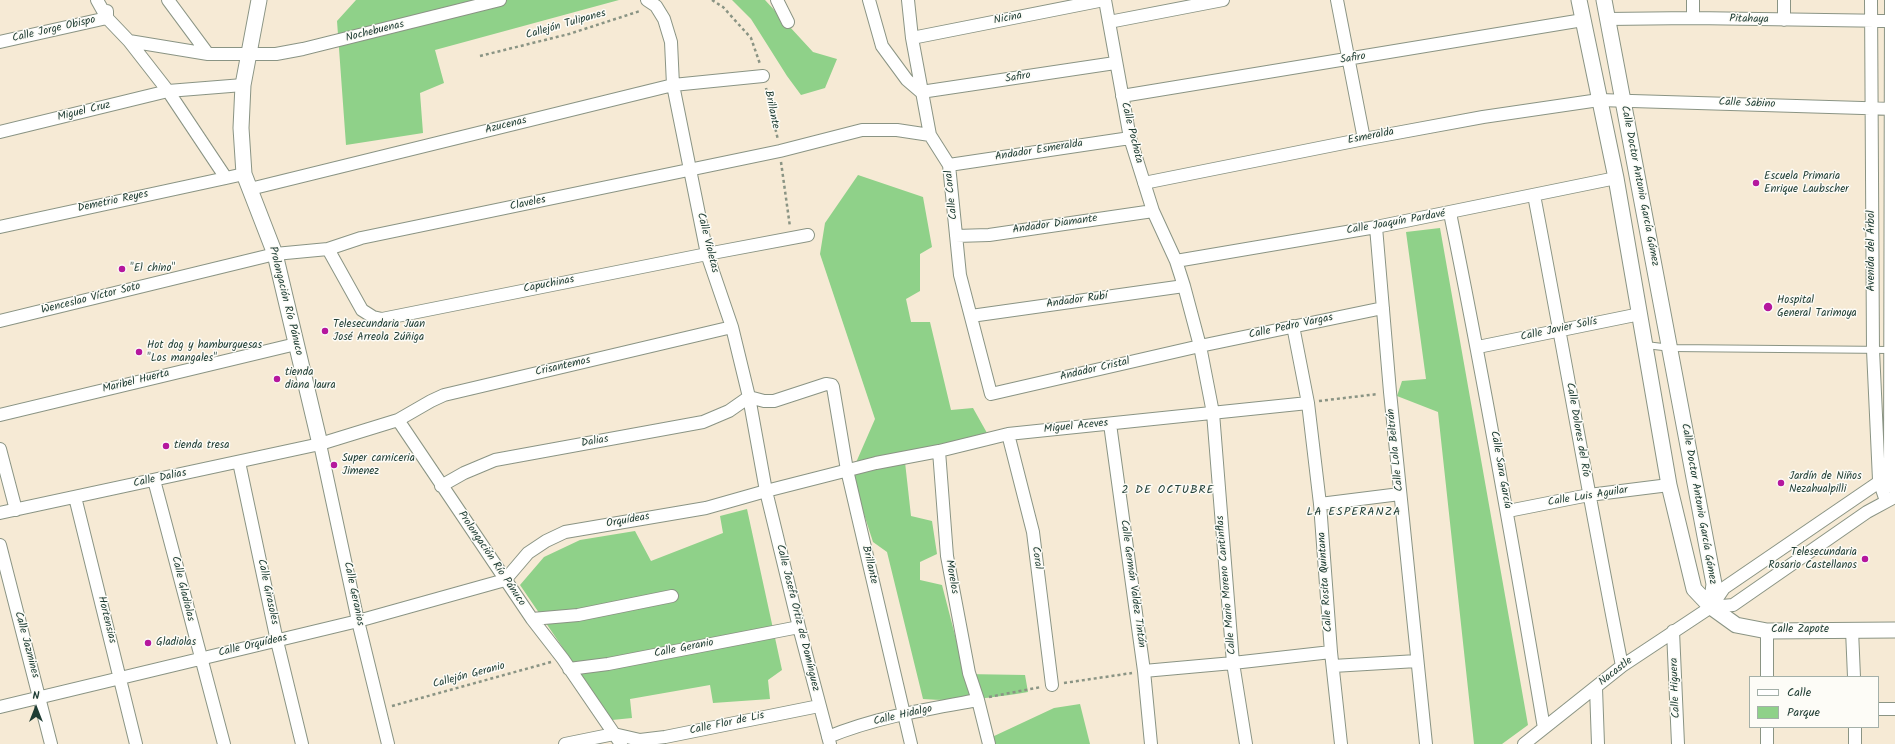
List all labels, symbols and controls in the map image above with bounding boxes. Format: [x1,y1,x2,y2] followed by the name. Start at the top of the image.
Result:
[525,7,607,43] street label: Callejón Tulipanes
[993,10,1023,28] street label: Nicina
[1729,13,1769,27] street label: Pitahaya
[11,14,97,46] street label: Calle Jorge Obispo
[344,18,406,46] street label: Nochebuenas
[1339,50,1367,68] street label: Safiro
[1004,69,1032,87] street label: Safiro
[761,90,781,130] street label: Brillante
[1718,96,1776,112] street label: Calle Sabino
[56,99,112,125] street label: Miguel Cruz
[1117,101,1145,165] street label: Calle Pochota
[1617,105,1661,267] street label: Calle Doctor Antonio García Gómez
[484,114,528,138] street label: Azucenas
[1347,126,1395,148] street label: Esmeralda
[994,138,1084,164] street label: Andador Esmeralda
[943,170,961,220] street label: Calle Coral
[1764,170,1849,196] place label: Escuela Primaria Enrique Laubscher
[1751,178,1761,188] marker: Escuela Primaria Enrique Laubscher
[76,188,150,216] street label: Demetrio Reyes
[509,194,547,214] street label: Claveles
[1346,208,1446,238] street label: Calle Joaquín Pardavé
[1865,210,1879,292] street label: Avenida del Árbol
[693,211,721,275] street label: Calle Violetas
[1012,213,1098,237] street label: Andador Diamante
[265,245,305,357] street label: Prolongación Río Pánuco
[130,262,175,276] place label: "El chino"
[117,264,127,274] marker: "El chino"
[523,274,575,296] street label: Capuchinas
[40,280,142,318] street label: Wenceslao Víctor Soto
[1045,290,1109,312] street label: Andador Rubí
[1777,294,1857,320] place label: Hospital General Tarimoya
[1762,301,1774,313] marker: Hospital General Tarimoya
[1248,312,1334,342] street label: Calle Pedro Vargas
[1520,315,1598,345] street label: Calle Javier Solís
[333,318,425,344] place label: Telesecundaria Juan José Arreola Zúñiga
[320,326,330,336] marker: Telesecundaria Juan José Arreola Zúñiga
[147,339,262,365] place label: Hot dog y hamburguesas "Los mangales"
[134,347,144,357] marker: Hot dog y hamburguesas "Los mangales"
[534,354,592,380] street label: Crisantemos
[1059,356,1131,384] street label: Andador Cristal
[285,366,336,392] place label: tienda diana laura
[101,367,171,397] street label: Maribel Huerta
[272,374,282,384] marker: tienda diana laura
[1562,382,1592,478] street label: Calle Dolores del Río
[1385,408,1407,492] street label: Calle Lola Beltrán
[1043,417,1109,437] street label: Miguel Aceves
[1677,422,1719,586] street label: Calle Doctor Antonio García Gómez
[1487,430,1513,510] street label: Calle Sara García
[580,433,610,451] street label: Dalias
[174,439,229,453] place label: tienda tresa
[161,441,171,451] marker: tienda tresa
[342,452,415,478] place label: Super carniceria Jimenez
[329,460,339,470] marker: Super carniceria Jimenez
[132,467,188,491] street label: Calle Dalias
[1789,470,1862,496] place label: Jardín de Niños Nezahualpilli
[1776,478,1786,488] marker: Jardín de Niños Nezahualpilli
[1121,484,1215,498] district label: 2 DE OCTUBRE
[1547,484,1629,510] street label: Calle Luis Aguilar
[1307,506,1401,520] district label: LA ESPERANZA
[454,509,528,609] street label: Prolongación Río Pánuco
[605,511,651,531] street label: Orquídeas
[1214,515,1240,655] street label: Calle Mario Moreno Cantinflas
[1116,519,1148,649] street label: Calle Germán Valdez Tintán
[1316,532,1336,632] street label: Calle Rosita Quintana
[772,543,822,693] street label: Calle Josefa Ortiz de Domínguez
[858,545,880,585] street label: Brillante
[1028,546,1044,570] street label: Coral
[1768,546,1857,572] place label: Telesecundaria Rosario Castellanos
[1860,554,1870,564] marker: Telesecundaria Rosario Castellanos
[168,555,196,623] street label: Calle Gladiolas
[254,558,280,626] street label: Calle Girasoles
[941,559,961,595] street label: Morelos
[340,561,366,627] street label: Calle Geranios
[94,595,118,645] street label: Hortensias
[11,610,41,680] street label: Calle Jazmines
[1771,623,1829,637] street label: Calle Zapote
[217,632,289,660] street label: Calle Orquídeas
[156,636,196,650] place label: Gladiolas
[653,637,715,661] street label: Calle Geranio
[143,638,153,648] marker: Gladiolas
[1596,655,1636,689] street label: Nacastle
[1668,657,1684,719] street label: Calle Higuera
[432,660,506,692] street label: Callejón Geranio
[1749,676,1879,728] legend
[1787,683,1811,702] text: Calle
[33,687,39,705] text: N
[16,688,56,728] north arrow
[872,703,934,729] street label: Calle Hidalgo
[1787,703,1820,722] text: Parque
[688,710,766,738] street label: Calle Flor de Lis

